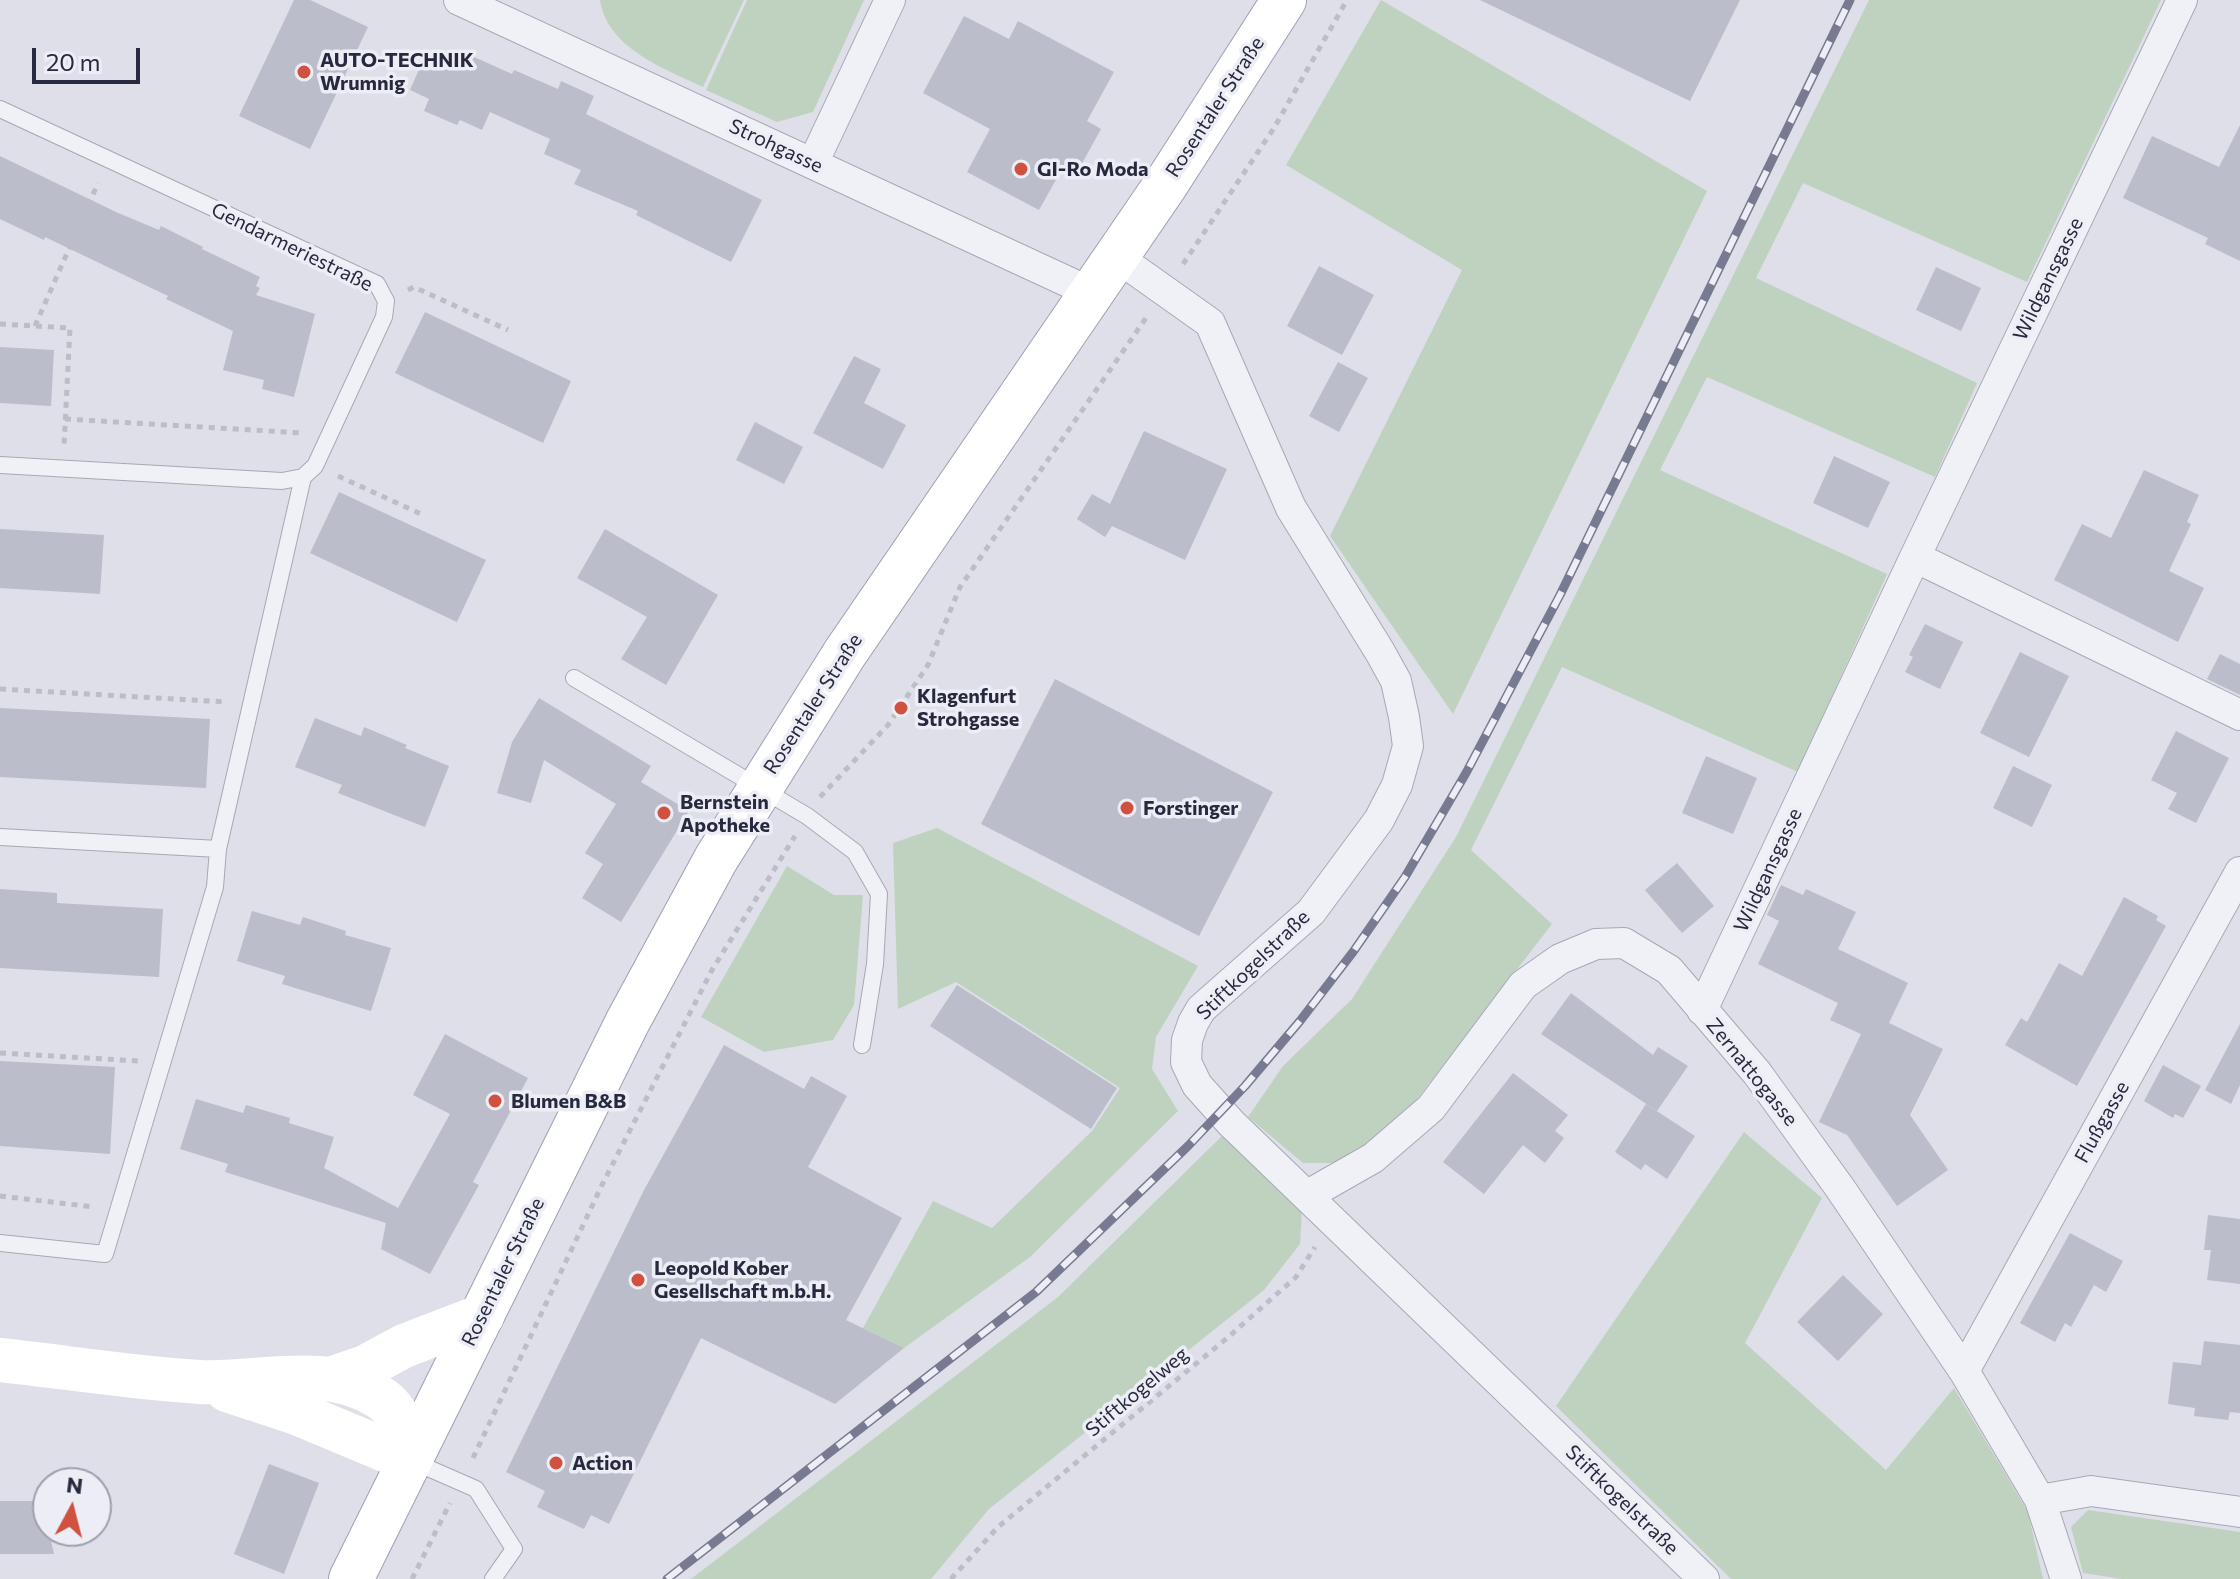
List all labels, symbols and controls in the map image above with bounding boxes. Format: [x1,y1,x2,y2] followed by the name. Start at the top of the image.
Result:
[36,32,144,82] scale bar
[1161,32,1269,182] street label: Rosentaler Straße
[46,47,100,76] text: 20 m
[320,48,474,95] place label: AUTO-TECHNIK Wrumnig
[295,63,313,81] marker: AUTO-TECHNIK Wrumnig
[725,114,827,178] street label: Strohgasse
[1037,157,1149,181] place label: GI-Ro Moda
[1012,160,1030,178] marker: GI-Ro Moda
[207,198,377,296] street label: Gendarmeriestraße
[2008,214,2088,344] street label: Wildgansgasse
[759,629,867,779] street label: Rosentaler Straße
[917,684,1019,731] place label: Klagenfurt Strohgasse
[892,699,910,717] marker: Klagenfurt Strohgasse
[680,790,770,837] place label: Bernstein Apotheke
[1143,796,1239,820] place label: Forstinger
[1118,799,1136,817] marker: Forstinger
[655,804,673,822] marker: Bernstein Apotheke
[1729,804,1807,936] street label: Wildgansgasse
[1192,905,1314,1025] street label: Stiftkogelstraße
[1701,1013,1803,1131] street label: Zernattogasse
[2070,1077,2134,1167] street label: Flußgasse
[511,1089,626,1113] place label: Blumen B&B
[486,1092,504,1110] marker: Blumen B&B
[457,1194,549,1350] street label: Rosentaler Straße
[654,1256,831,1303] place label: Leopold Kober Gesellschaft m.b.H.
[629,1271,647,1289] marker: Leopold Kober Gesellschaft m.b.H.
[1081,1342,1193,1442] street label: Stiftkogelweg
[1561,1440,1683,1560] street label: Stiftkogelstraße
[572,1451,633,1475] place label: Action
[547,1454,565,1472] marker: Action
[32,1467,112,1547] north arrow
[65,1470,85,1499] text: N

